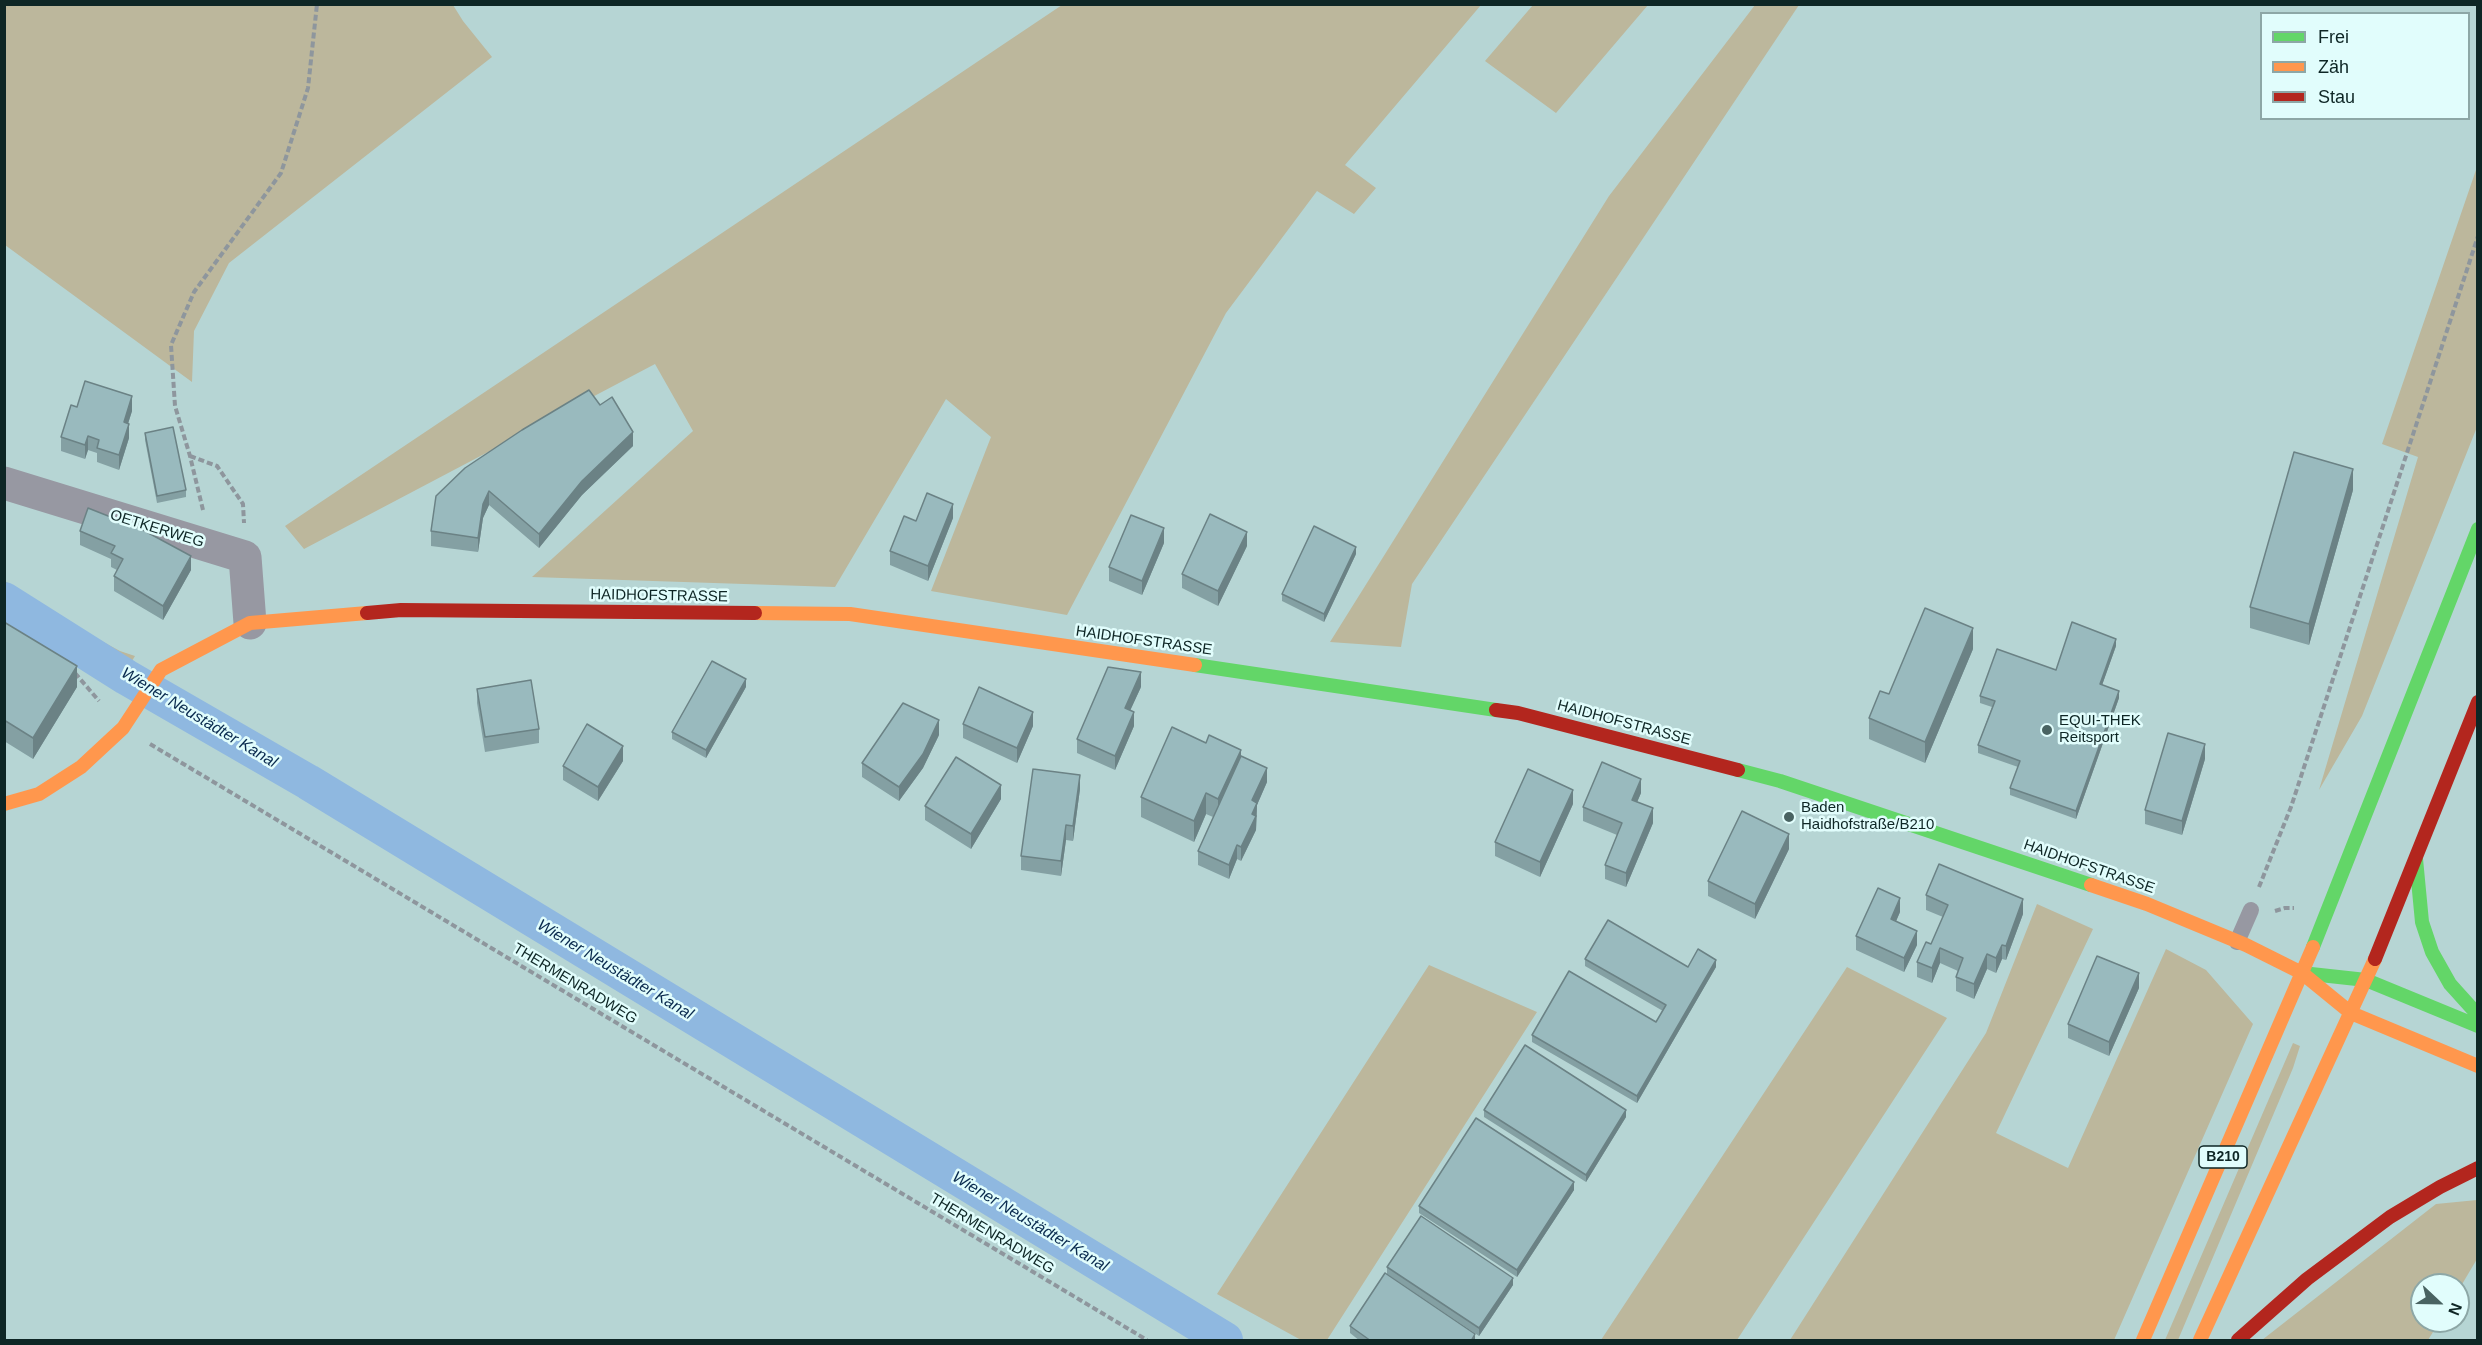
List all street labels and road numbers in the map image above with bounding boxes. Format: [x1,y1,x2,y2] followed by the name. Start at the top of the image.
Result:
[108,506,206,552] street label: OETKERWEG
[590,586,728,606] street label: HAIDHOFSTRASSE
[1075,623,1213,659] street label: HAIDHOFSTRASSE
[1555,697,1693,749] street label: HAIDHOFSTRASSE
[2021,836,2157,898] street label: HAIDHOFSTRASSE
[510,940,640,1028] street label: THERMENRADWEG
[2199,1146,2247,1168] road number: B210
[927,1190,1057,1278] street label: THERMENRADWEG

